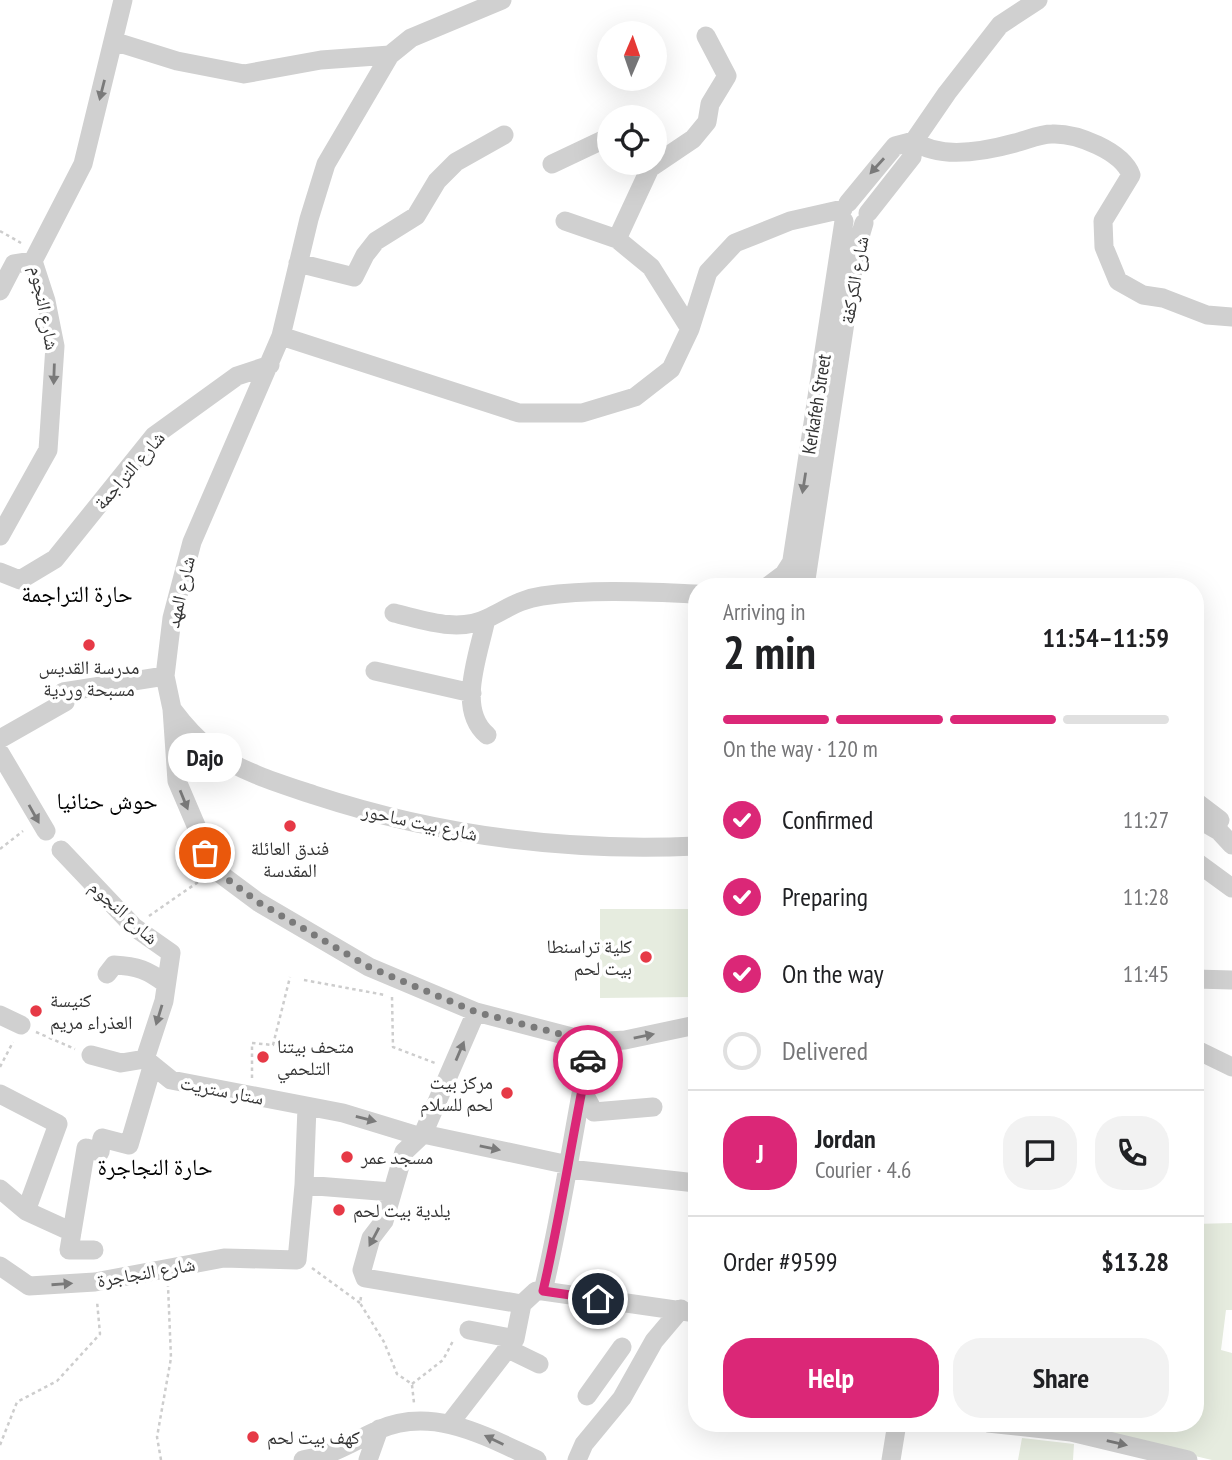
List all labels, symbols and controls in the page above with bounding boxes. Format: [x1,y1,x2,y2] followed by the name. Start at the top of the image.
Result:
[597,21,667,91] north arrow
[597,21,667,175] map controls
[96,79,107,101] one-way arrow
[597,105,667,175] button: locate
[870,158,885,175] one-way arrow
[834,234,874,326] street label: شارع الكركفة
[23,264,65,352] street label: شارع النجوم
[796,352,836,456] street label: Kerkafeh Street
[49,363,60,385] one-way arrow
[88,426,170,514] street label: شارع التراجمة
[798,472,809,494] one-way arrow
[160,554,200,630] street label: شارع المهد
[21,579,133,608] district label: حارة التراجمة
[723,597,805,626] text: Arriving in
[1042,621,1169,654] text: 11:54–11:59
[723,622,816,682] text: 2 min
[81,637,97,653] marker: مدرسة القديس مسبحة وردية
[39,655,139,701] place label: مدرسة القديس مسبحة وردية
[168,734,242,783] callout: Dajo
[723,734,878,763] text: On the way · 120 m
[186,743,224,772] text: Dajo
[56,786,158,815] district label: حوش حنانيا
[179,790,190,811] one-way arrow
[359,798,480,846] street label: شارع بيت ساحور
[723,801,761,839] icon: check
[782,803,873,836] text: Confirmed
[28,804,40,824] one-way arrow
[1123,805,1169,834] text: 11:27
[282,818,298,834] marker: فندق العائلة المقدسة
[175,823,235,883] pin
[186,834,224,872] icon: bag
[251,836,329,882] place label: فندق العائلة المقدسة
[83,875,164,951] street label: شارع النجوم
[723,878,761,916] icon: check
[782,880,868,913] text: Preparing
[1123,882,1169,911] text: 11:28
[546,934,632,981] place label: كلية تراسنطا بيت لحم
[638,949,654,965] marker: كلية تراسنطا بيت لحم
[723,955,761,993] icon: check
[782,957,884,990] text: On the way
[1123,959,1169,988] text: 11:45
[50,988,133,1035] place label: كنيسة العذراء مريم
[28,1003,44,1019] marker: كنيسة العذراء مريم
[154,1005,164,1026] one-way arrow
[553,1025,623,1095] courier
[633,1030,655,1041] one-way arrow
[277,1034,354,1084] place label: متحف بيتنا التلحمي
[782,1034,868,1067] text: Delivered
[455,1040,466,1061] one-way arrow
[569,1041,607,1079] icon: car
[255,1049,271,1065] marker: متحف بيتنا التلحمي
[178,1070,266,1110] street label: ستار ستريت
[420,1070,493,1118] place label: مركز بيت لحم للسلام
[499,1085,515,1101] marker: مركز بيت لحم للسلام
[355,1114,377,1125] one-way arrow
[1003,1116,1077,1190] button: chat
[1095,1116,1169,1190] button: phone
[815,1122,876,1155] text: Jordan
[756,1137,764,1170] text: J
[479,1143,501,1154] one-way arrow
[360,1145,433,1169] place label: مسجد عمر
[339,1149,355,1165] marker: مسجد عمر
[97,1152,213,1181] district label: حارة النجاجرة
[815,1155,911,1184] text: Courier · 4.6
[353,1198,451,1223] place label: يلدية بيت لحم
[331,1202,347,1218] marker: يلدية بيت لحم
[369,1227,380,1247] one-way arrow
[723,1245,838,1278] text: Order #9599
[1101,1245,1169,1278] text: $13.28
[95,1252,197,1292] street label: شارع النجاجرة
[568,1269,628,1329] pin
[51,1278,73,1289] one-way arrow
[579,1280,617,1318] icon: home
[723,1338,939,1418] button: Help
[953,1338,1169,1418] button: Share
[267,1425,360,1450] place label: كهف بيت لحم
[245,1429,261,1445] marker: كهف بيت لحم
[484,1434,504,1446] one-way arrow
[1106,1437,1128,1448] one-way arrow

